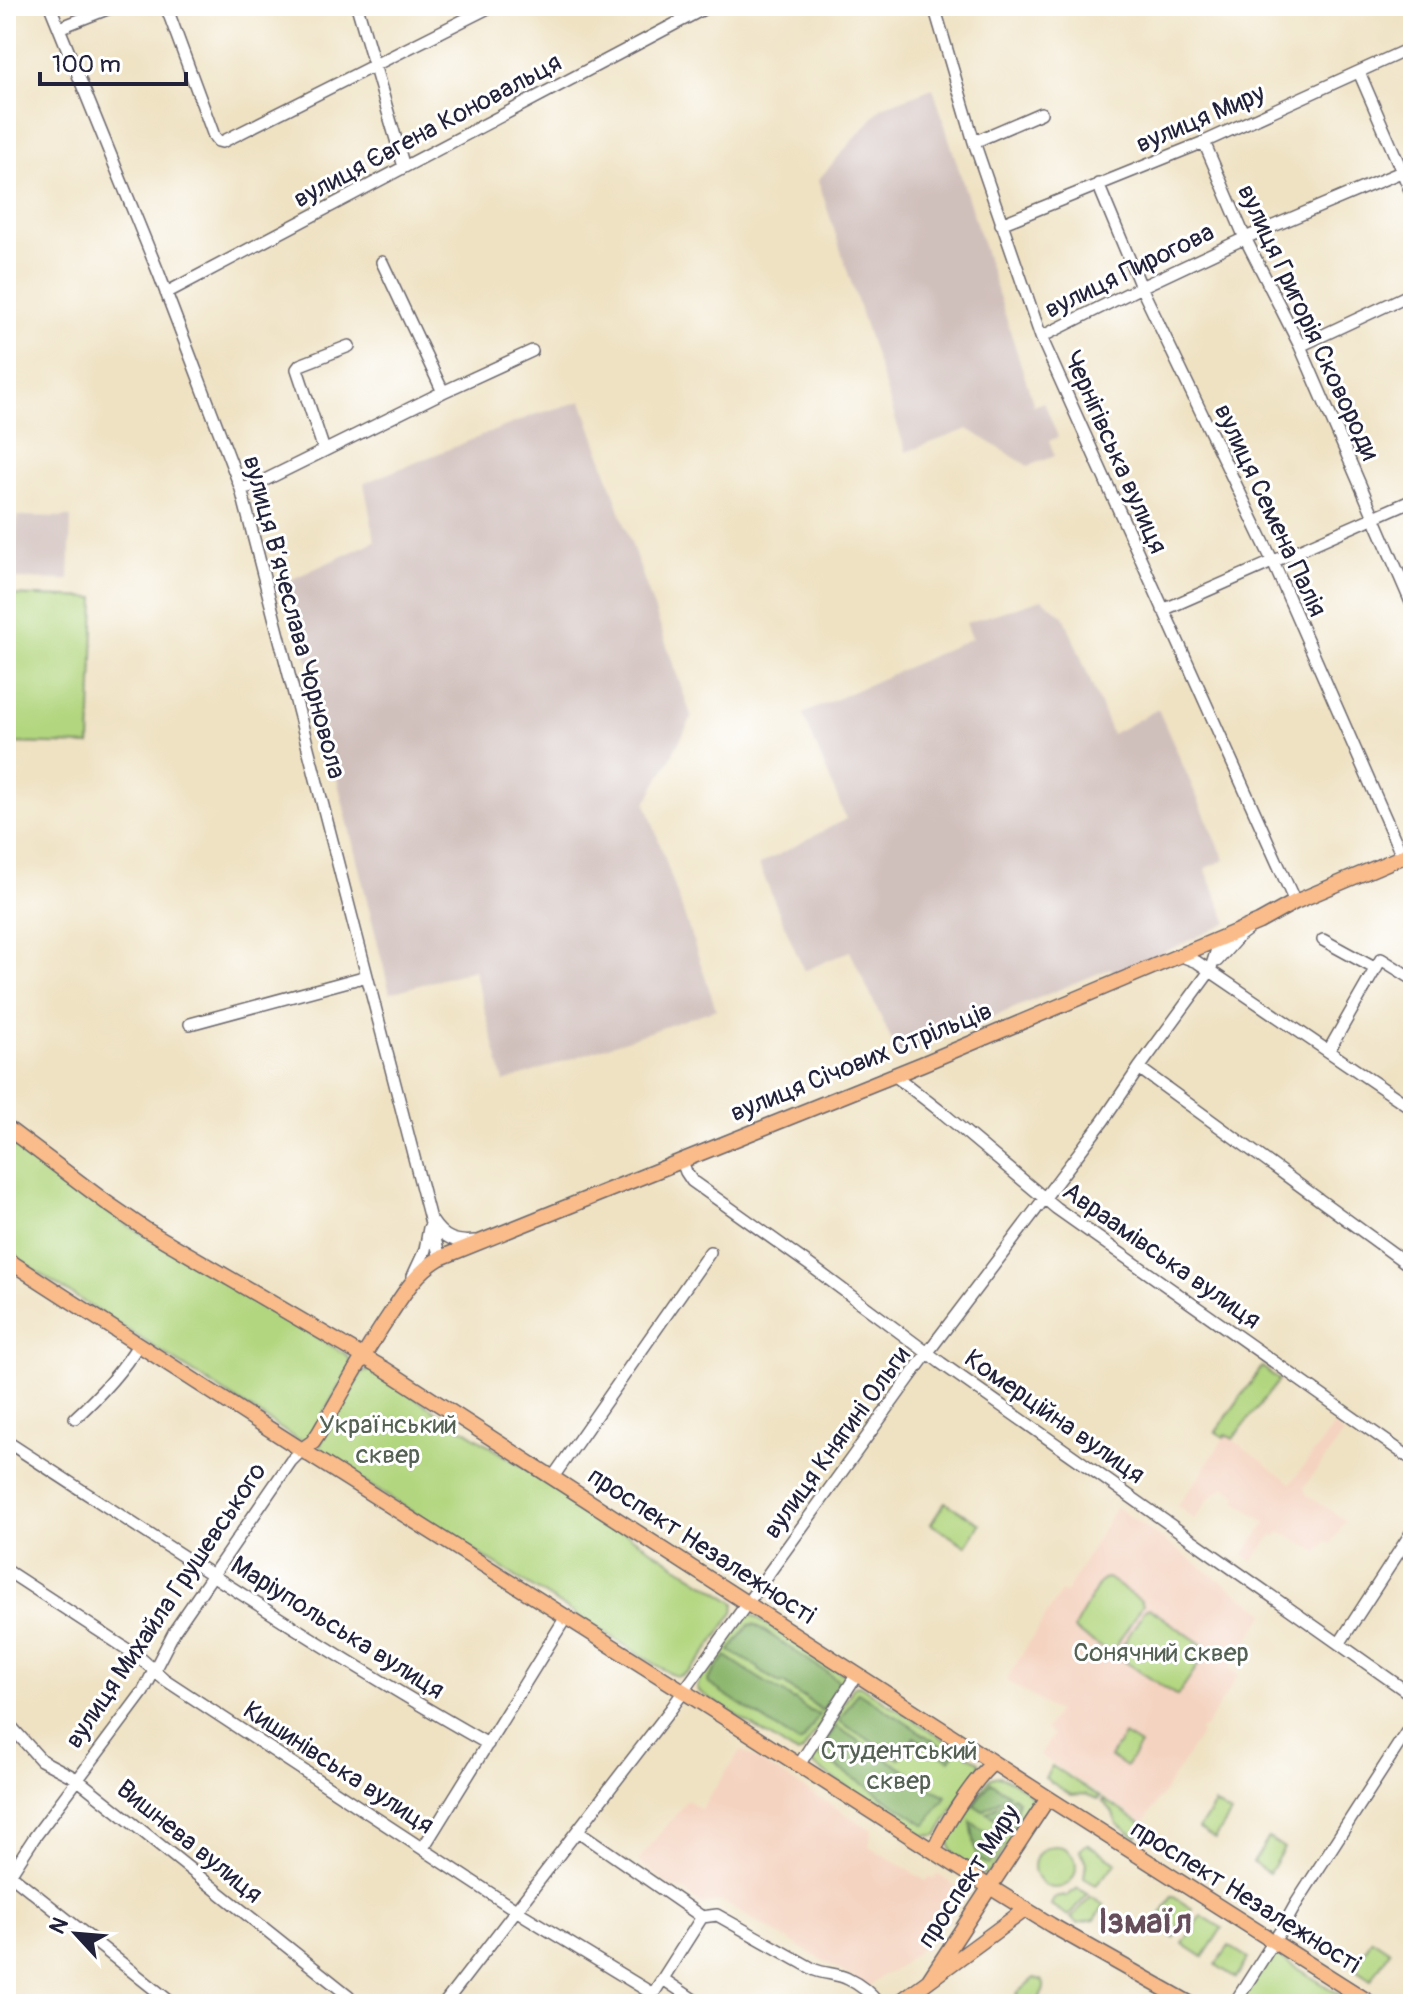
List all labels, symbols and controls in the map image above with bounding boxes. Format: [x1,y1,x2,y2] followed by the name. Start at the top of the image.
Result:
[40,36,186,86] scale bar
[288,47,567,215] street label: вулиця Євгена Коновальця
[52,50,121,79] text: 100 m
[1131,77,1270,160] street label: вулиця Миру
[1230,179,1386,466] street label: вулиця Григорія Сковороди
[1040,216,1219,326] street label: вулиця Пирогова
[1056,346,1174,559] street label: Чернігівська вулиця
[1207,399,1333,622] street label: вулиця Семена Палія
[235,452,353,782] street label: вулиця Вʼячеслава Чорновола
[726,995,997,1129] street label: вулиця Січових Стрільців
[1056,1175,1267,1336] street label: Авраамівська вулиця
[756,1340,918,1545] street label: вулиця Княгині Ольги
[958,1343,1151,1491] street label: Комерційна вулиця
[319,1409,457,1471] park label: Український сквер
[58,1457,274,1755] street label: вулиця Михайла Грушевського
[582,1460,821,1631] street label: проспект Незалежності
[225,1549,450,1706] street label: Маріупольська вулиця
[1073,1637,1249,1669] park label: Сонячний сквер
[237,1694,440,1841] street label: Кишинівська вулиця
[820,1735,978,1797] park label: Студентський сквер
[110,1773,269,1910] street label: Вишнева вулиця
[911,1799,1027,1954] street label: проспект Миру
[1125,1813,1366,1981] street label: проспект Незалежності
[36,1894,116,1974] north arrow
[1098,1901,1192,1944] district label: Ізмаїл
[43,1913,75,1938] text: N

